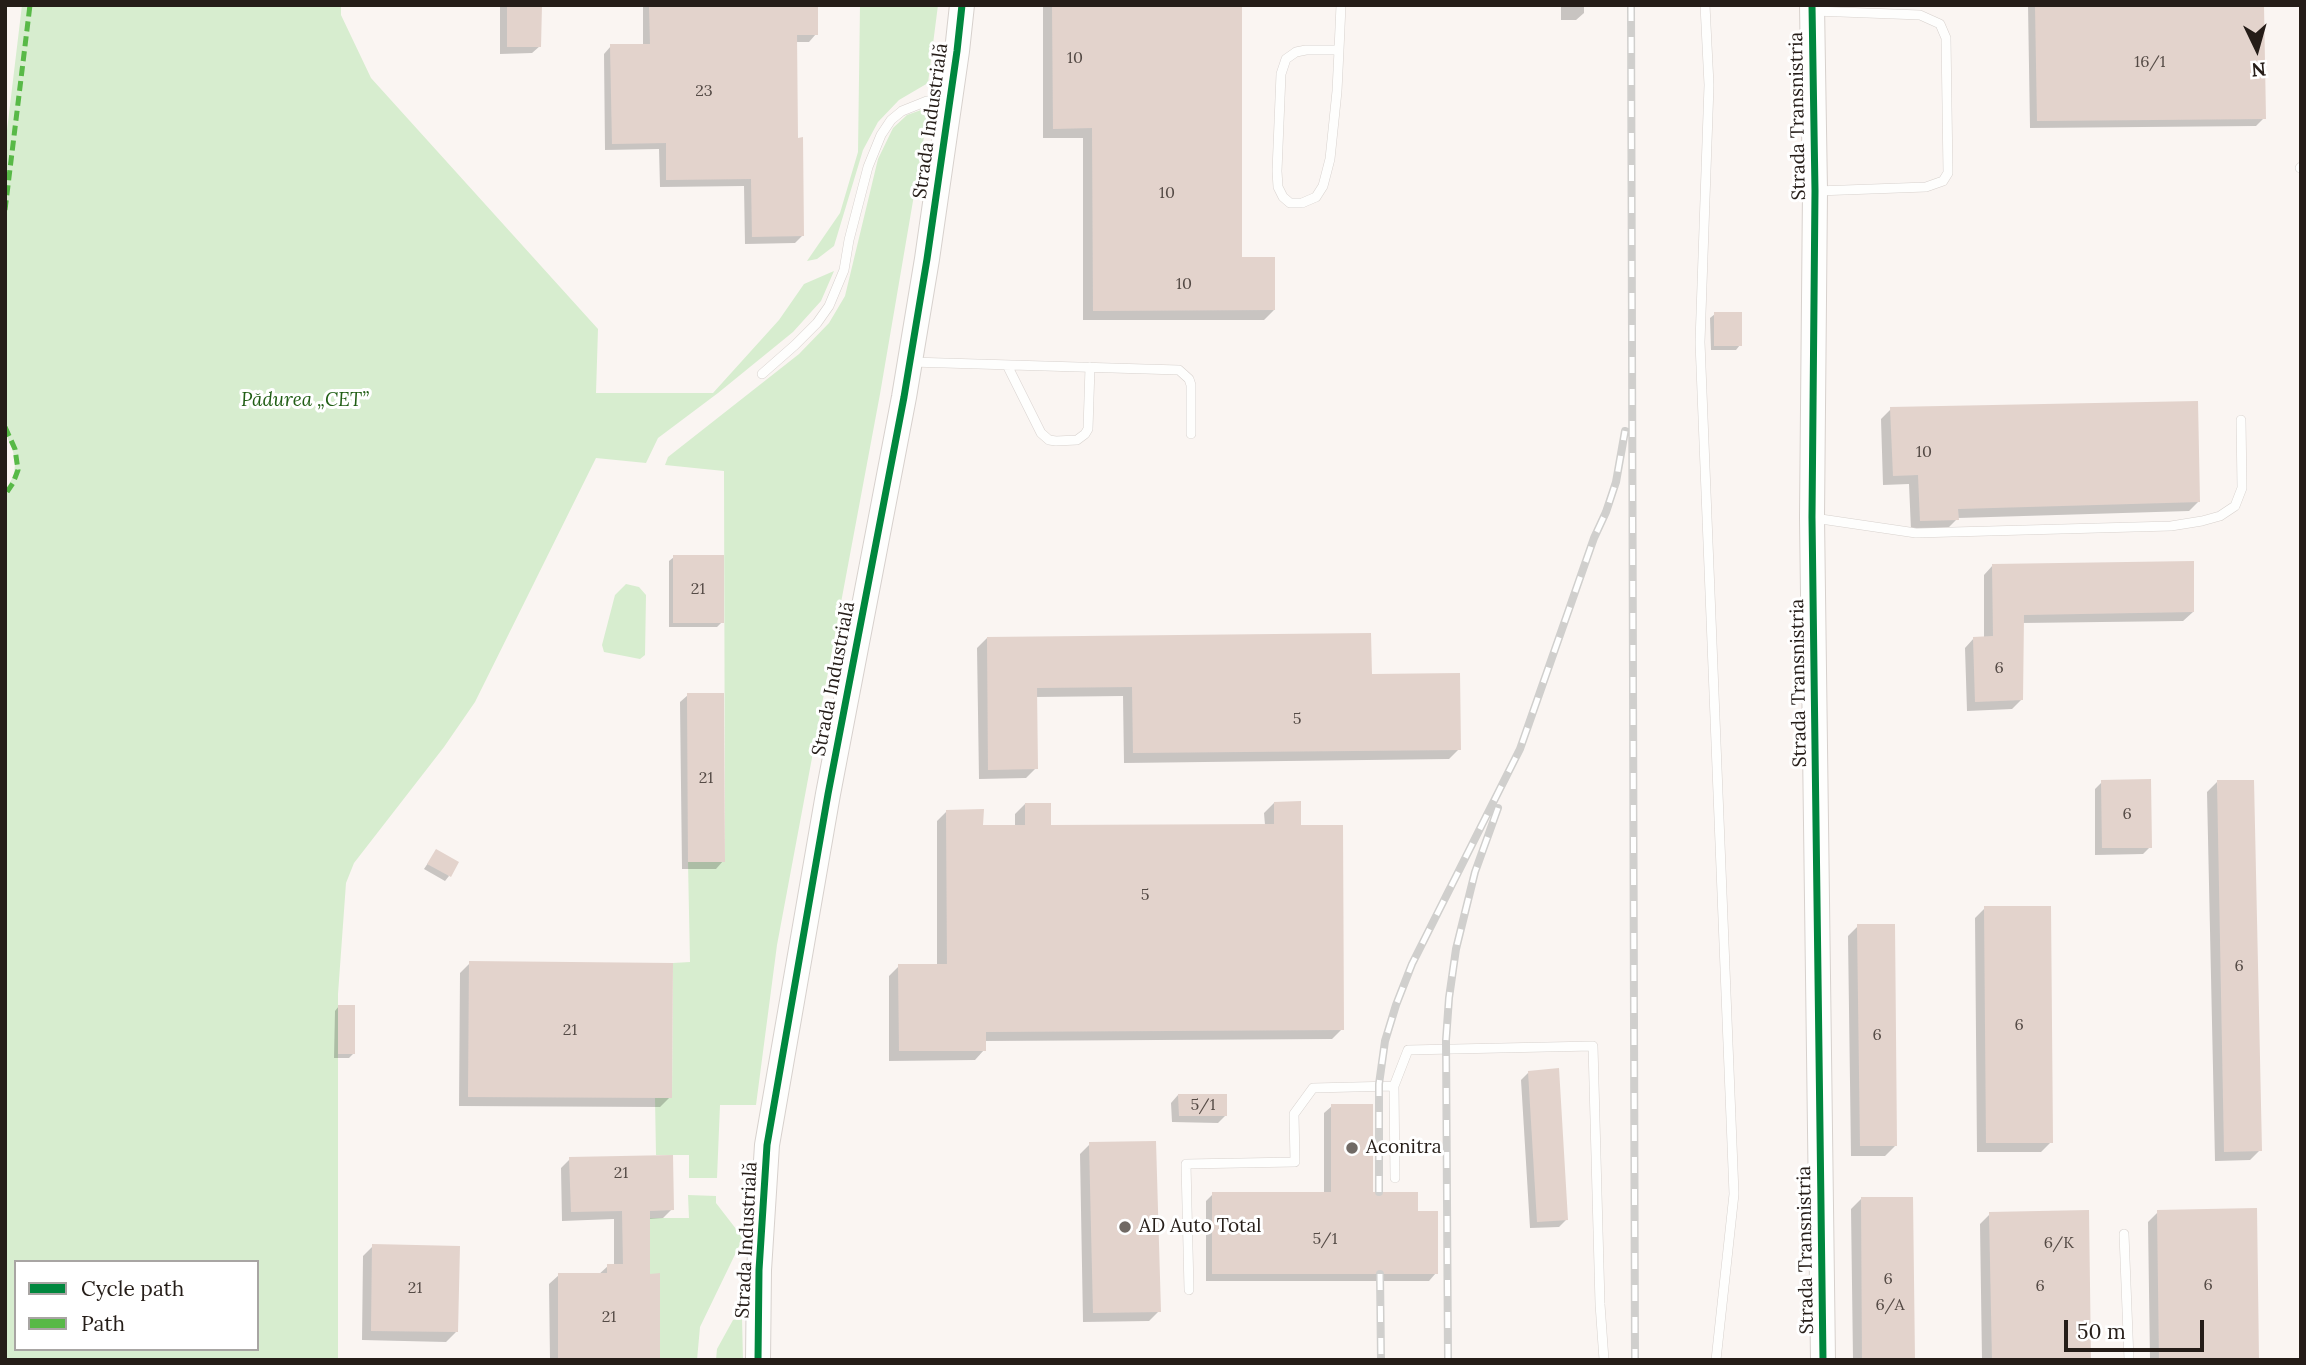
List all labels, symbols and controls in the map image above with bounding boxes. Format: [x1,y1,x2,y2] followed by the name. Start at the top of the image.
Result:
[2222,14,2292,84] north arrow
[1785,32,1811,200] street label: Strada Transnistria
[909,42,953,200] street label: Strada Industrială
[1067,48,1083,68] house number: 10
[2134,52,2166,72] house number: 16/1
[2250,57,2267,83] text: N
[695,81,713,101] house number: 23
[1159,183,1175,203] house number: 10
[1176,274,1192,294] house number: 10
[241,390,369,412] park label: Pădurea „CET”
[1916,442,1932,462] house number: 10
[691,579,705,599] house number: 21
[1786,599,1812,767] street label: Strada Transnistria
[808,600,860,758] street label: Strada Industrială
[1994,658,2004,678] house number: 6
[1293,709,1301,729] house number: 5
[699,768,713,788] house number: 21
[2122,804,2132,824] house number: 6
[1141,885,1149,905] house number: 5
[2234,956,2244,976] house number: 6
[2014,1015,2024,1035] house number: 6
[563,1020,577,1040] house number: 21
[1872,1025,1882,1045] house number: 6
[1191,1095,1215,1115] house number: 5/1
[1366,1137,1441,1159] place label: Aconitra
[1344,1140,1360,1156] marker: Aconitra
[732,1161,762,1319] street label: Strada Industrială
[614,1163,628,1183] house number: 21
[1793,1166,1819,1334] street label: Strada Transnistria
[1139,1216,1261,1238] place label: AD Auto Total
[1117,1219,1133,1235] marker: AD Auto Total
[1313,1229,1337,1249] house number: 5/1
[2044,1233,2074,1253] house number: 6/K
[14,1260,259,1351] legend
[1883,1269,1893,1289] house number: 6
[81,1275,184,1302] text: Cycle path
[2203,1275,2213,1295] house number: 6
[2035,1276,2045,1296] house number: 6
[408,1278,422,1298] house number: 21
[1876,1295,1904,1315] house number: 6/A
[2068,1306,2208,1350] scale bar
[602,1307,616,1327] house number: 21
[81,1310,125,1337] text: Path
[2077,1318,2126,1345] text: 50 m

